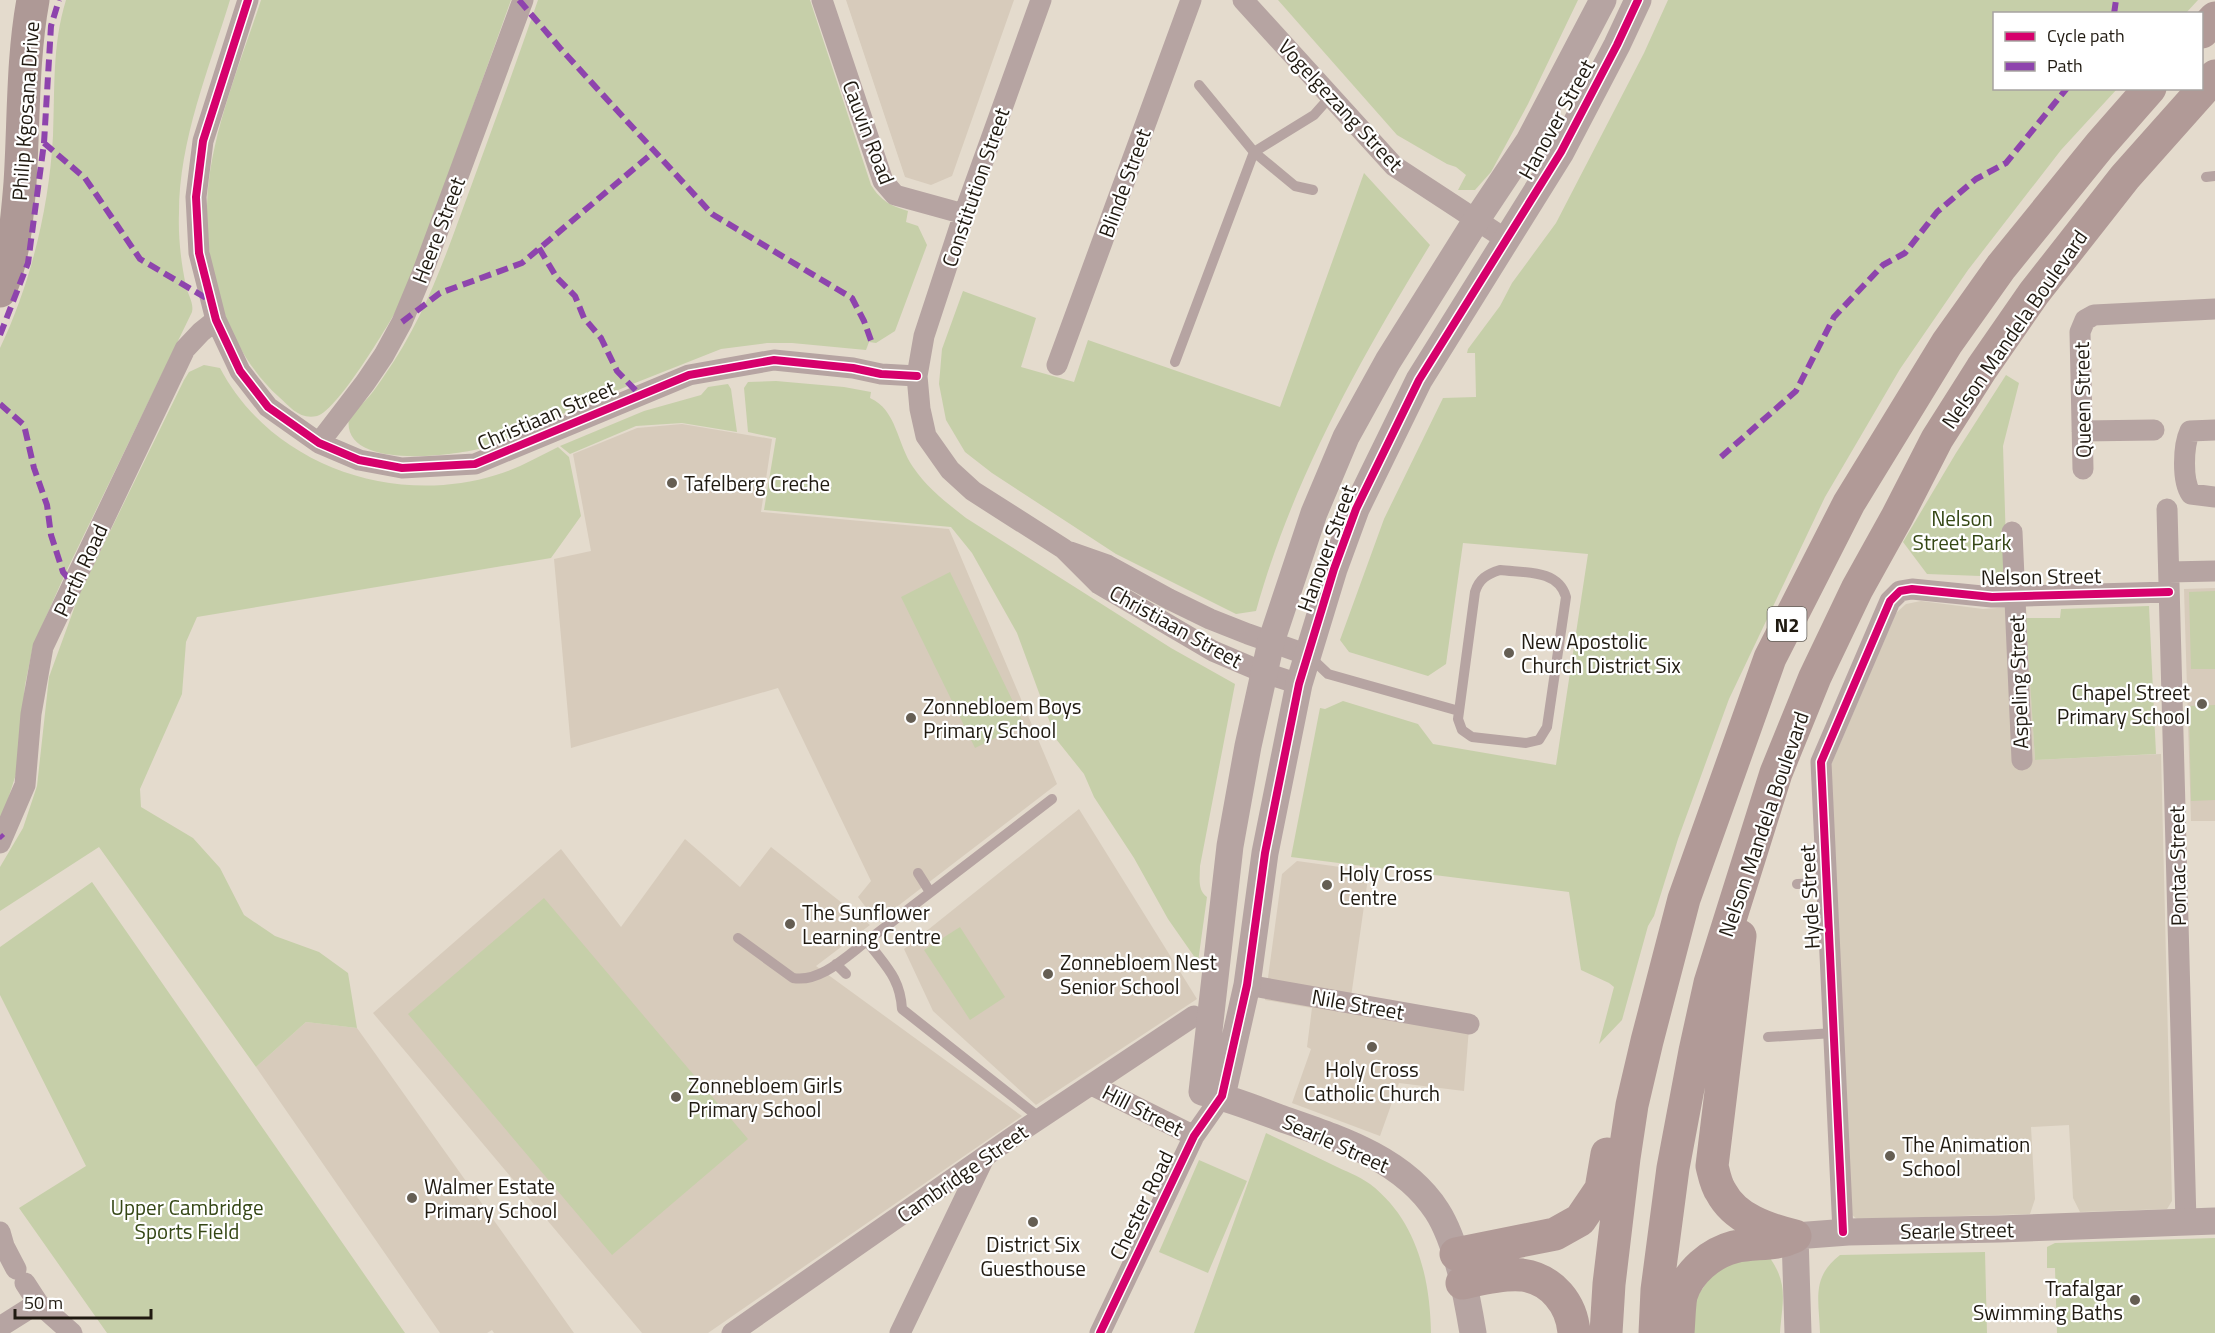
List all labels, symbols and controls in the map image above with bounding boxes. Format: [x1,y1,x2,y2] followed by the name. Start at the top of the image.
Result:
[1993,12,2203,90] legend
[3,20,47,202] street label: Philip Kgosana Drive
[2047,22,2125,49] text: Cycle path
[1271,31,1412,179] street label: Vogelgezang Street
[1510,52,1603,185] street label: Hanover Street
[2047,52,2083,79] text: Path
[835,75,903,189] street label: Cauvin Road
[933,102,1018,271] street label: Constitution Street
[1089,123,1159,242] street label: Blinde Street
[403,172,473,288] street label: Heere Street
[1933,223,2095,435] street label: Nelson Mandela Boulevard
[2065,341,2099,458] street label: Queen Street
[472,371,621,459] street label: Christiaan Street
[684,467,830,499] place label: Tafelberg Creche
[665,476,679,490] marker: Tafelberg Creche
[1288,479,1364,616] street label: Hanover Street
[1913,502,2011,558] park label: Nelson Street Park
[45,518,115,622] street label: Perth Road
[1981,559,2102,593] street label: Nelson Street
[1104,576,1249,676] street label: Christiaan Street
[1768,607,1806,641] road number: N2
[2000,614,2036,750] street label: Aspeling Street
[1521,625,1681,681] place label: New Apostolic Church District Six
[1502,646,1516,660] marker: New Apostolic Church District Six
[2057,676,2191,732] place label: Chapel Street Primary School
[923,690,1082,746] place label: Zonnebloem Boys Primary School
[2195,697,2209,711] marker: Chapel Street Primary School
[1709,707,1817,941] street label: Nelson Mandela Boulevard
[904,711,918,725] marker: Zonnebloem Boys Primary School
[2160,805,2194,927] street label: Pontac Street
[1790,843,1828,950] street label: Hyde Street
[1339,857,1433,913] place label: Holy Cross Centre
[1320,878,1334,892] marker: Holy Cross Centre
[802,896,941,952] place label: The Sunflower Learning Centre
[783,917,797,931] marker: The Sunflower Learning Centre
[1060,946,1218,1002] place label: Zonnebloem Nest Senior School
[1041,967,1055,981] marker: Zonnebloem Nest Senior School
[1309,980,1407,1028] street label: Nile Street
[1365,1040,1379,1054] marker: Holy Cross Catholic Church
[1304,1053,1440,1109] place label: Holy Cross Catholic Church
[688,1069,842,1125] place label: Zonnebloem Girls Primary School
[1097,1076,1190,1144] street label: Hill Street
[669,1090,683,1104] marker: Zonnebloem Girls Primary School
[1277,1105,1395,1181] street label: Searle Street
[890,1115,1035,1230] street label: Cambridge Street
[1902,1128,2030,1184] place label: The Animation School
[1101,1145,1181,1265] street label: Chester Road
[1883,1149,1897,1163] marker: The Animation School
[424,1170,557,1226] place label: Walmer Estate Primary School
[110,1191,264,1247] park label: Upper Cambridge Sports Field
[405,1191,419,1205] marker: Walmer Estate Primary School
[1900,1213,2015,1247] street label: Searle Street
[1026,1215,1040,1229] marker: District Six Guesthouse
[980,1228,1086,1284] place label: District Six Guesthouse
[1973,1272,2123,1328] place label: Trafalgar Swimming Baths
[15,1282,152,1320] scale bar
[24,1289,63,1316] text: 50 m
[2128,1293,2142,1307] marker: Trafalgar Swimming Baths

